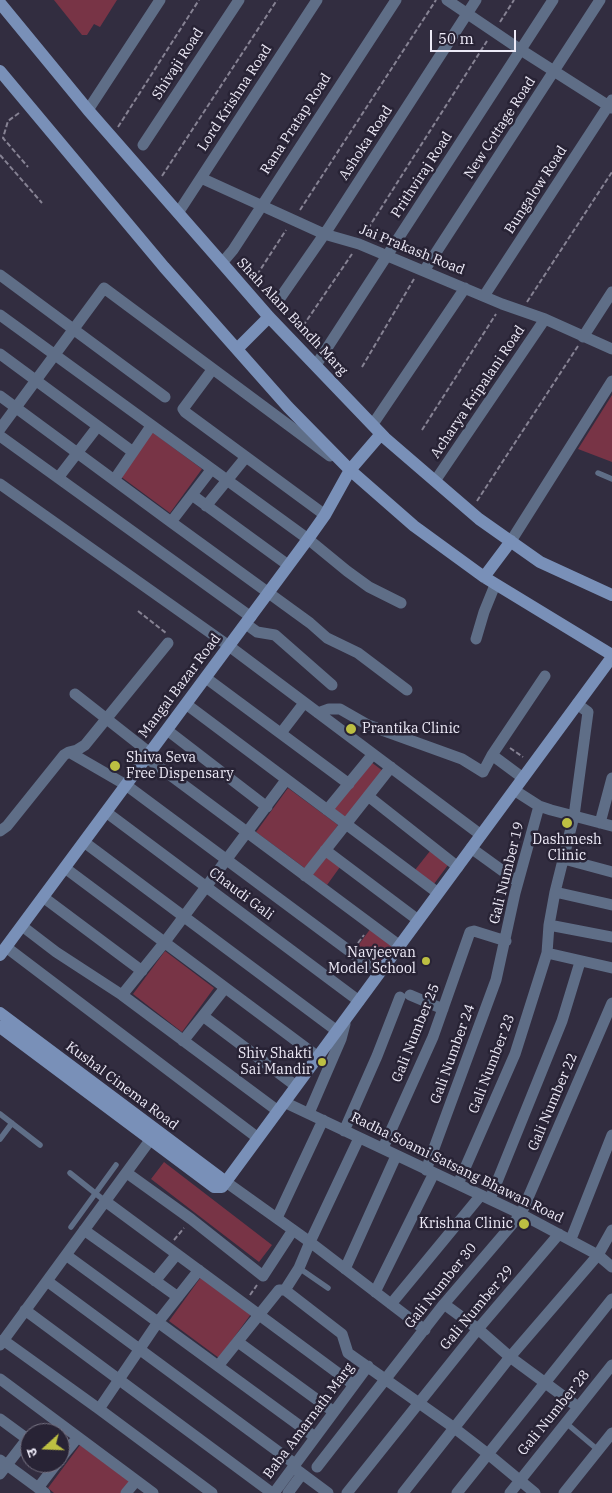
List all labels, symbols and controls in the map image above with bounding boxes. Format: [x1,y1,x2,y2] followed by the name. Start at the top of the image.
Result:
[432,20,518,52] scale bar
[149,25,207,103] street label: Shivaji Road
[438,29,474,48] text: 50 m
[194,42,276,154] street label: Lord Krishna Road
[257,70,335,178] street label: Rana Pratap Road
[461,74,539,182] street label: New Cottage Road
[336,103,396,183] street label: Ashoka Road
[388,129,456,221] street label: Prithviraj Road
[501,143,571,237] street label: Bungalow Road
[357,221,467,279] street label: Jai Prakash Road
[233,255,351,379] street label: Shah Alam Bandh Marg
[427,322,529,462] street label: Acharya Kripalani Road
[135,631,225,741] street label: Mangal Bazar Road
[362,721,460,737] place label: Prantika Clinic
[344,722,358,736] marker: Prantika Clinic
[126,750,234,782] place label: Shiva Seva Free Dispensary
[108,759,122,773] marker: Shiva Seva Free Dispensary
[560,816,574,830] marker: Dashmesh Clinic
[486,820,528,926] street label: Gali Number 19
[532,832,602,864] place label: Dashmesh Clinic
[205,864,277,924] street label: Chaudi Gali
[328,945,416,978] place label: Navjeevan Model School
[420,955,432,967] marker: Navjeevan Model School
[389,981,443,1085] street label: Gali Number 25
[427,1002,479,1106] street label: Gali Number 24
[465,1012,519,1116] street label: Gali Number 23
[62,1038,182,1134] street label: Kushal Cinema Road
[238,1046,312,1078] place label: Shiv Shakti Sai Mandir
[525,1050,581,1154] street label: Gali Number 22
[316,1056,328,1068] marker: Shiv Shakti Sai Mandir
[348,1109,566,1227] street label: Radha Soami Satsang Bhawan Road
[419,1216,513,1232] place label: Krishna Clinic
[517,1217,531,1231] marker: Krishna Clinic
[401,1240,481,1332] street label: Gali Number 30
[437,1262,517,1354] street label: Gali Number 29
[260,1360,358,1482] street label: Baba Amarnath Marg
[514,1367,594,1459] street label: Gali Number 28
[20,1423,70,1473] north arrow
[22,1446,42,1460] text: उ

